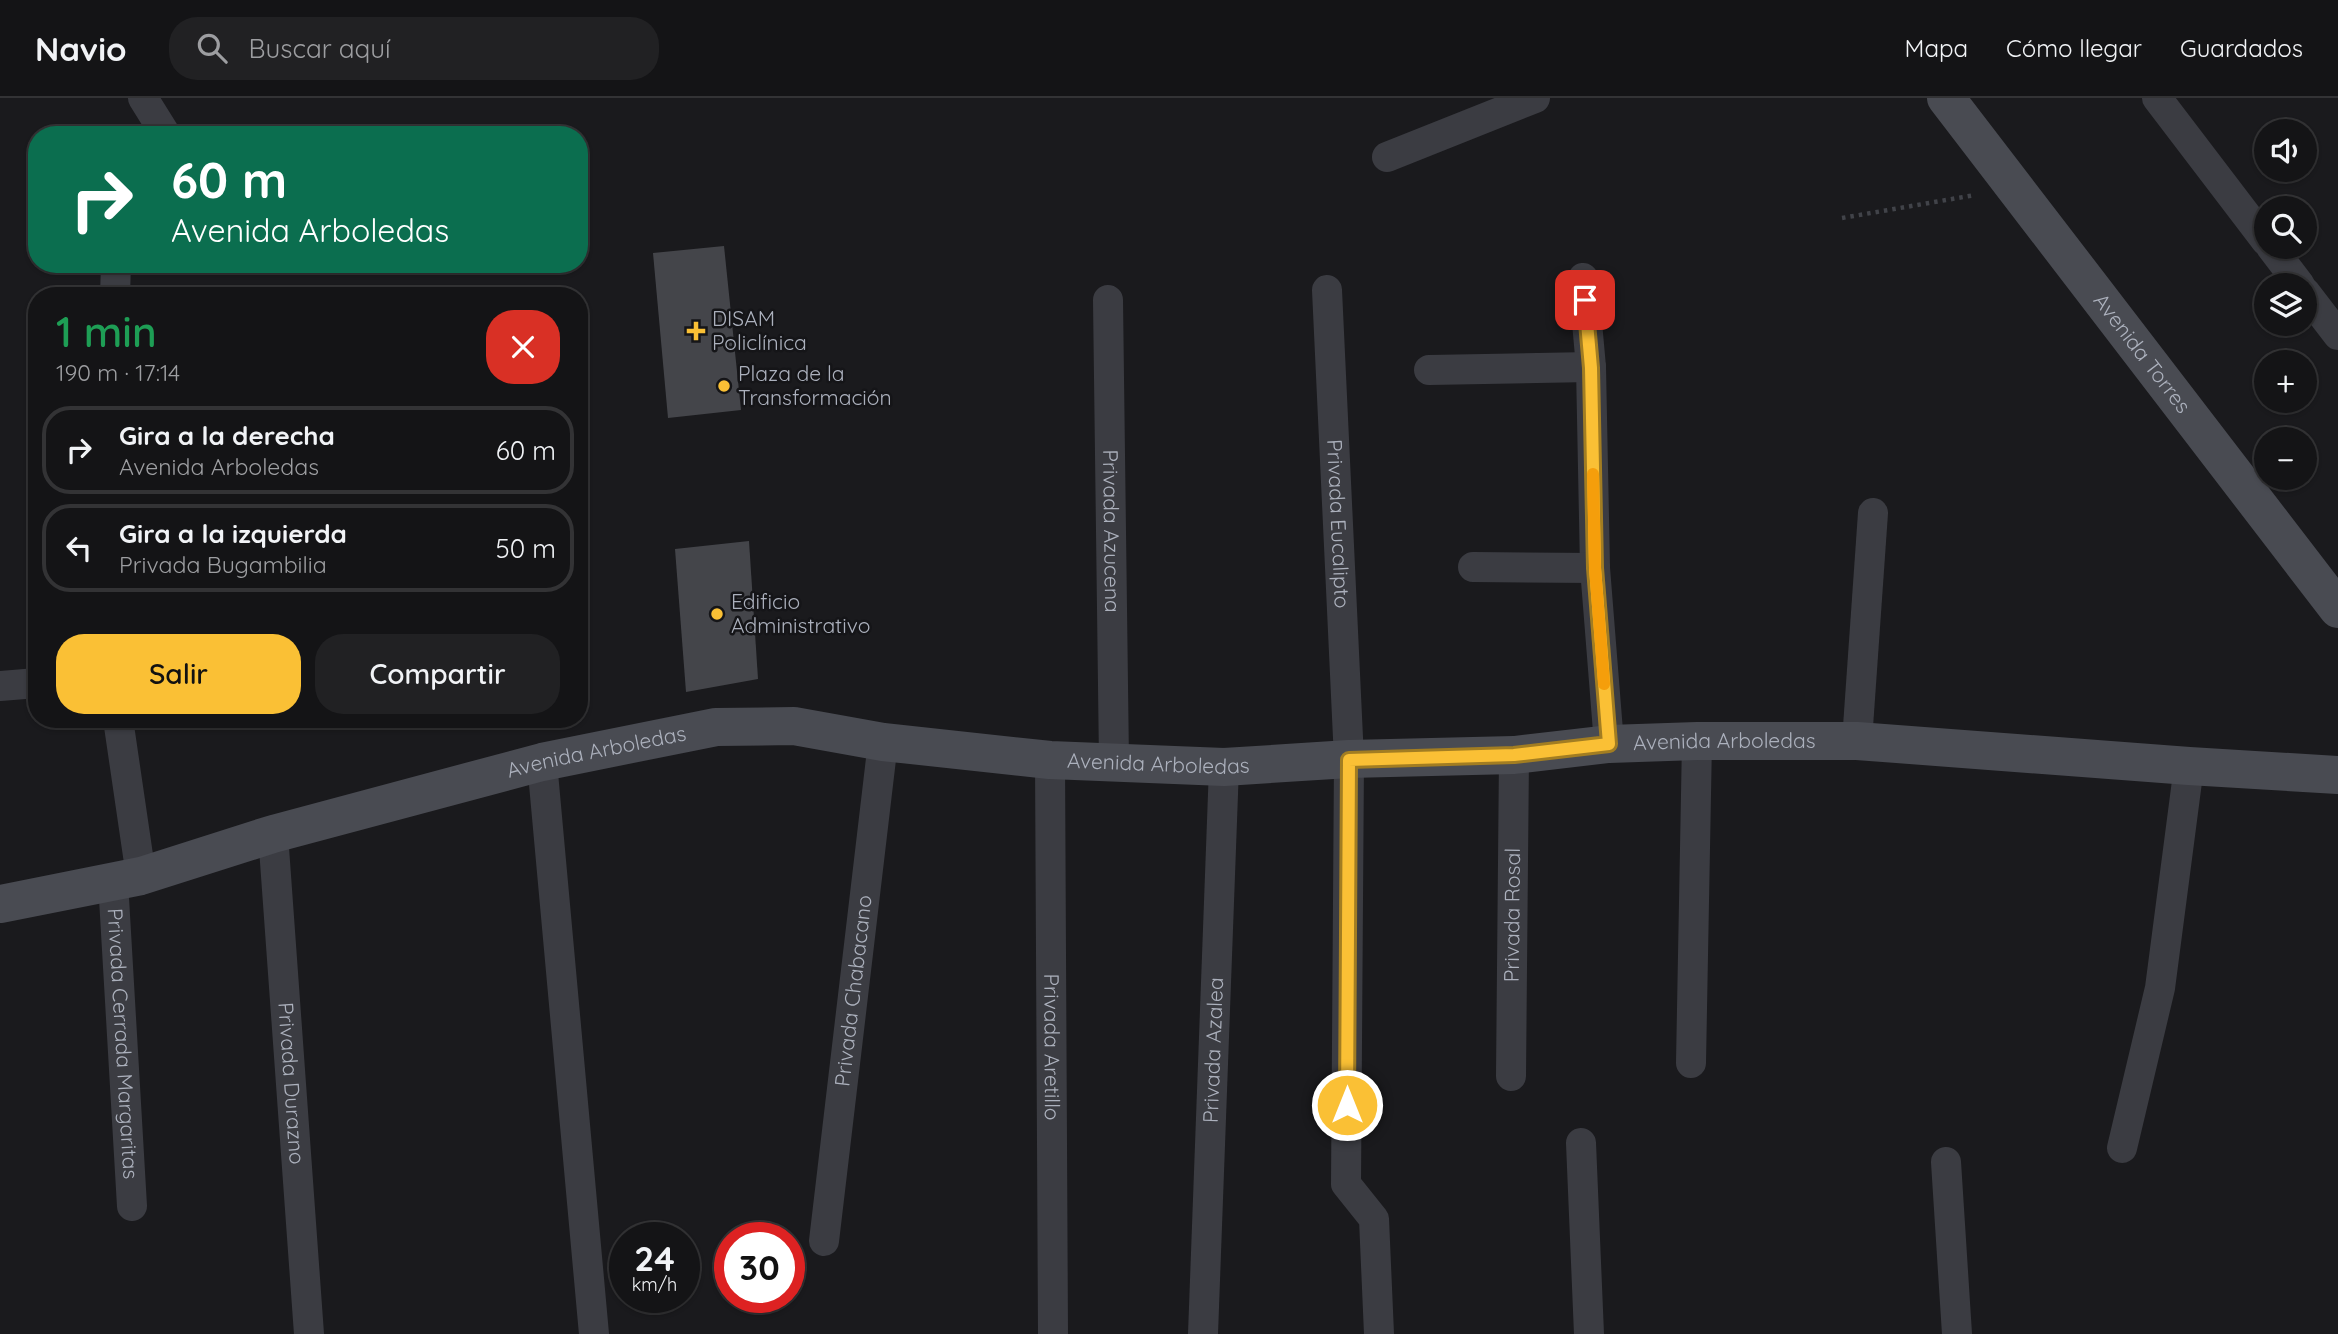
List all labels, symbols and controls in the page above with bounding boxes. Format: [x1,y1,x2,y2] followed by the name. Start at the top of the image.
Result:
[169,17,659,80] search box
[35,28,127,69] text: Navio
[193,29,231,67] icon: search
[249,32,391,65] text: Buscar aquí
[1905,33,1968,63] text: Mapa
[2006,33,2142,63] text: Cómo llegar
[2180,33,2303,63] text: Guardados
[2254,119,2317,490] map controls
[2254,119,2317,182] button: sound
[171,149,287,210] text: 60 m
[56,154,147,245] icon: right
[2254,196,2317,259] button: search
[171,210,449,250] text: Avenida Arboledas
[1555,270,1615,330] pin
[2254,273,2317,336] button: layers
[1566,281,1604,319] icon: arrive
[2089,288,2197,418] street label: Avenida Torres
[56,305,157,358] text: 1 min
[712,305,807,355] place label: DISAM Policlínica
[486,310,560,384] button: close
[686,321,706,341] marker: DISAM Policlínica
[2254,350,2317,413] button: +
[56,358,180,387] text: 190 m · 17:14
[738,360,892,410] place label: Plaza de la Transformación
[716,378,732,394] marker: Plaza de la Transformación
[119,419,335,452] text: Gira a la derecha
[2254,427,2317,490] button: −
[60,431,98,469] icon: right
[496,434,556,467] text: 60 m
[1322,439,1356,609] street label: Privada Eucalipto
[1098,449,1126,613] street label: Privada Azucena
[119,452,319,481] text: Avenida Arboledas
[119,517,347,550] text: Gira a la izquierda
[60,529,98,567] icon: left
[496,532,556,565] text: 50 m
[119,550,327,579] text: Privada Bugambilia
[731,588,870,638] place label: Edificio Administrativo
[709,606,725,622] marker: Edificio Administrativo
[56,634,301,714] button: Salir
[315,634,560,714] button: Compartir
[504,719,688,783] street label: Avenida Arboledas
[1632,727,1816,755] street label: Avenida Arboledas
[1067,747,1250,779] street label: Avenida Arboledas
[1498,848,1525,982] street label: Privada Rosal
[828,894,877,1088] street label: Privada Chabacano
[103,907,144,1180] street label: Privada Cerrada Margaritas
[1039,973,1066,1121] street label: Privada Aretillo
[1197,977,1228,1124] street label: Privada Azalea
[273,1001,311,1165] street label: Privada Durazno
[1310,1068,1384,1142] position arrow
[714,1222,805,1313] speed limit sign: 30
[634,1236,675,1280] text: 24
[632,1273,677,1296] text: km/h

